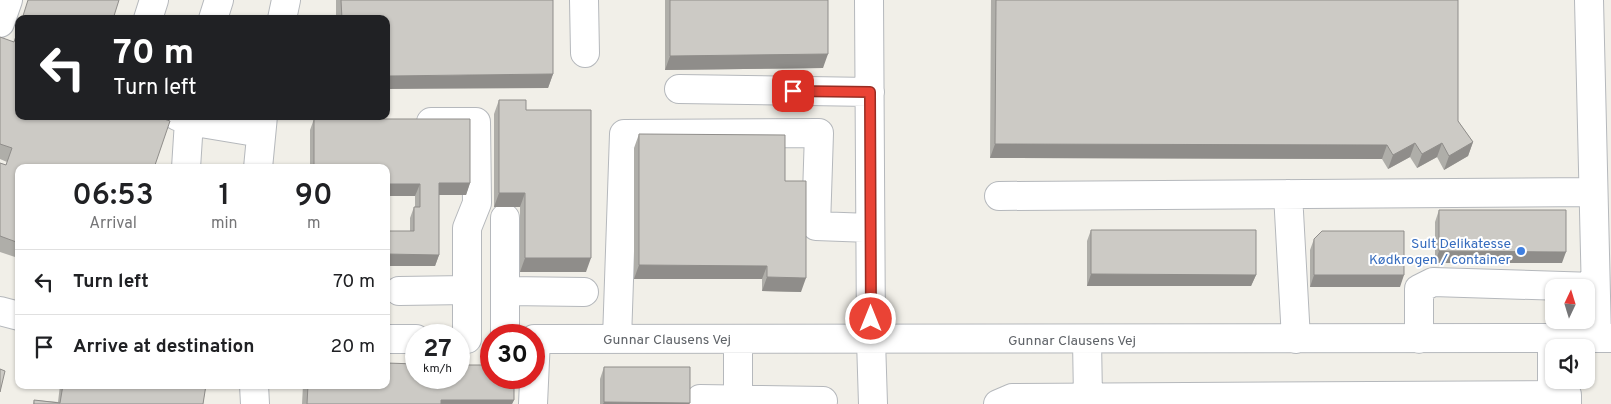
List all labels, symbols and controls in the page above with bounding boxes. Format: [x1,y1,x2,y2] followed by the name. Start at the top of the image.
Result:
[113,32,194,76] text: 70 m
[30,35,95,100] icon: left
[772,70,814,112] pin
[113,75,196,102] text: Turn left
[779,77,807,105] icon: arrive
[72,178,154,215] text: 06:53
[218,178,230,215] text: 1
[295,178,333,215] text: 90
[89,214,137,234] text: Arrival
[211,214,238,234] text: min
[307,214,321,234] text: m
[1369,236,1512,269] place label: Sult Delikatesse Kødkrogen / container
[1515,245,1527,257] marker: Sult Delikatesse Kødkrogen / container
[30,268,58,296] icon: left
[73,270,149,294] text: Turn left
[333,270,375,294] text: 70 m
[1545,279,1595,329] north arrow
[1545,279,1595,389] map controls
[844,292,896,344] position arrow
[480,324,545,389] speed limit sign: 30
[603,332,731,349] street label: Gunnar Clausens Vej
[30,333,58,361] icon: arrive
[1008,333,1136,350] street label: Gunnar Clausens Vej
[423,334,452,366] text: 27
[73,335,254,359] text: Arrive at destination
[331,335,375,359] text: 20 m
[1545,339,1595,389] button: sound
[423,361,452,377] text: km/h

